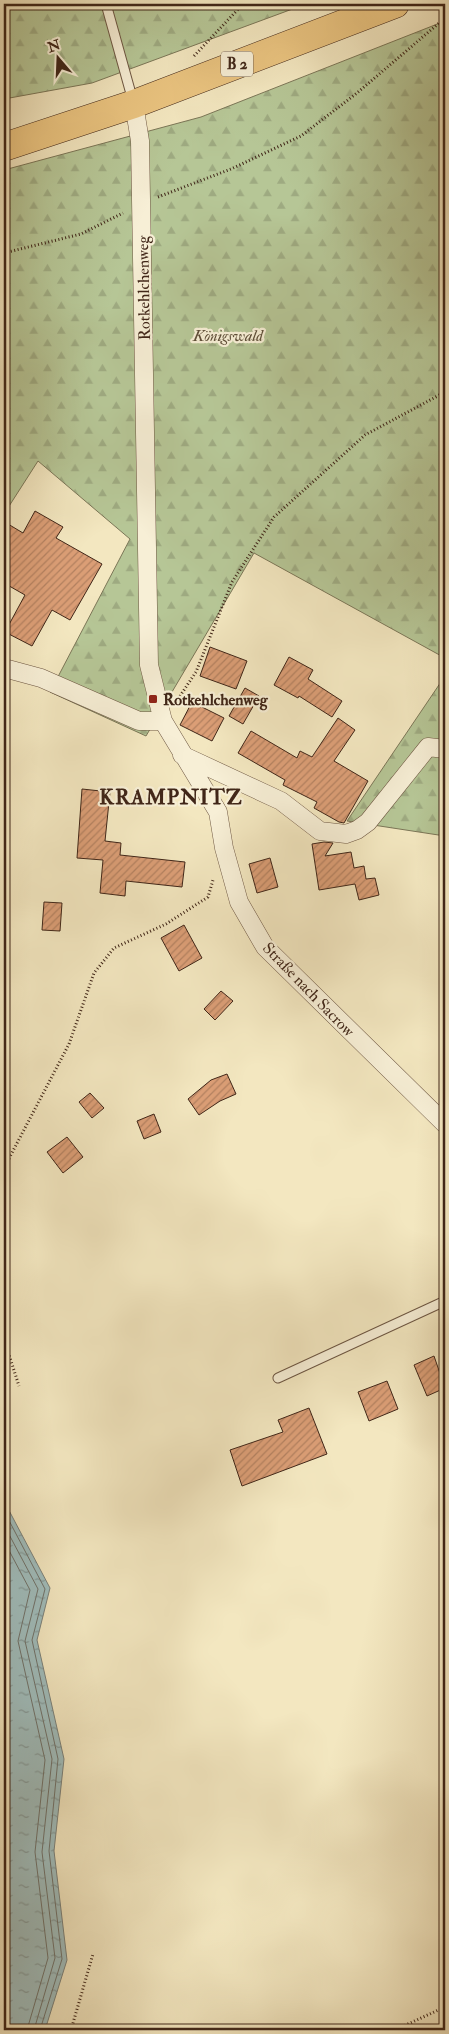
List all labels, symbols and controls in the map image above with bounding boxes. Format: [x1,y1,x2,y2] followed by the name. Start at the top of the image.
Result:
[32,32,82,82] north arrow
[44,36,63,57] text: N
[221,52,253,76] road number: B 2
[133,234,155,340] street label: Rotkehlchenweg
[192,326,264,346] park label: Königswald
[163,690,269,711] place label: Rotkehlchenweg
[147,693,159,705] marker: Rotkehlchenweg
[99,784,243,811] district label: KRAMPNITZ
[258,938,359,1042] street label: Straße nach Sacrow

